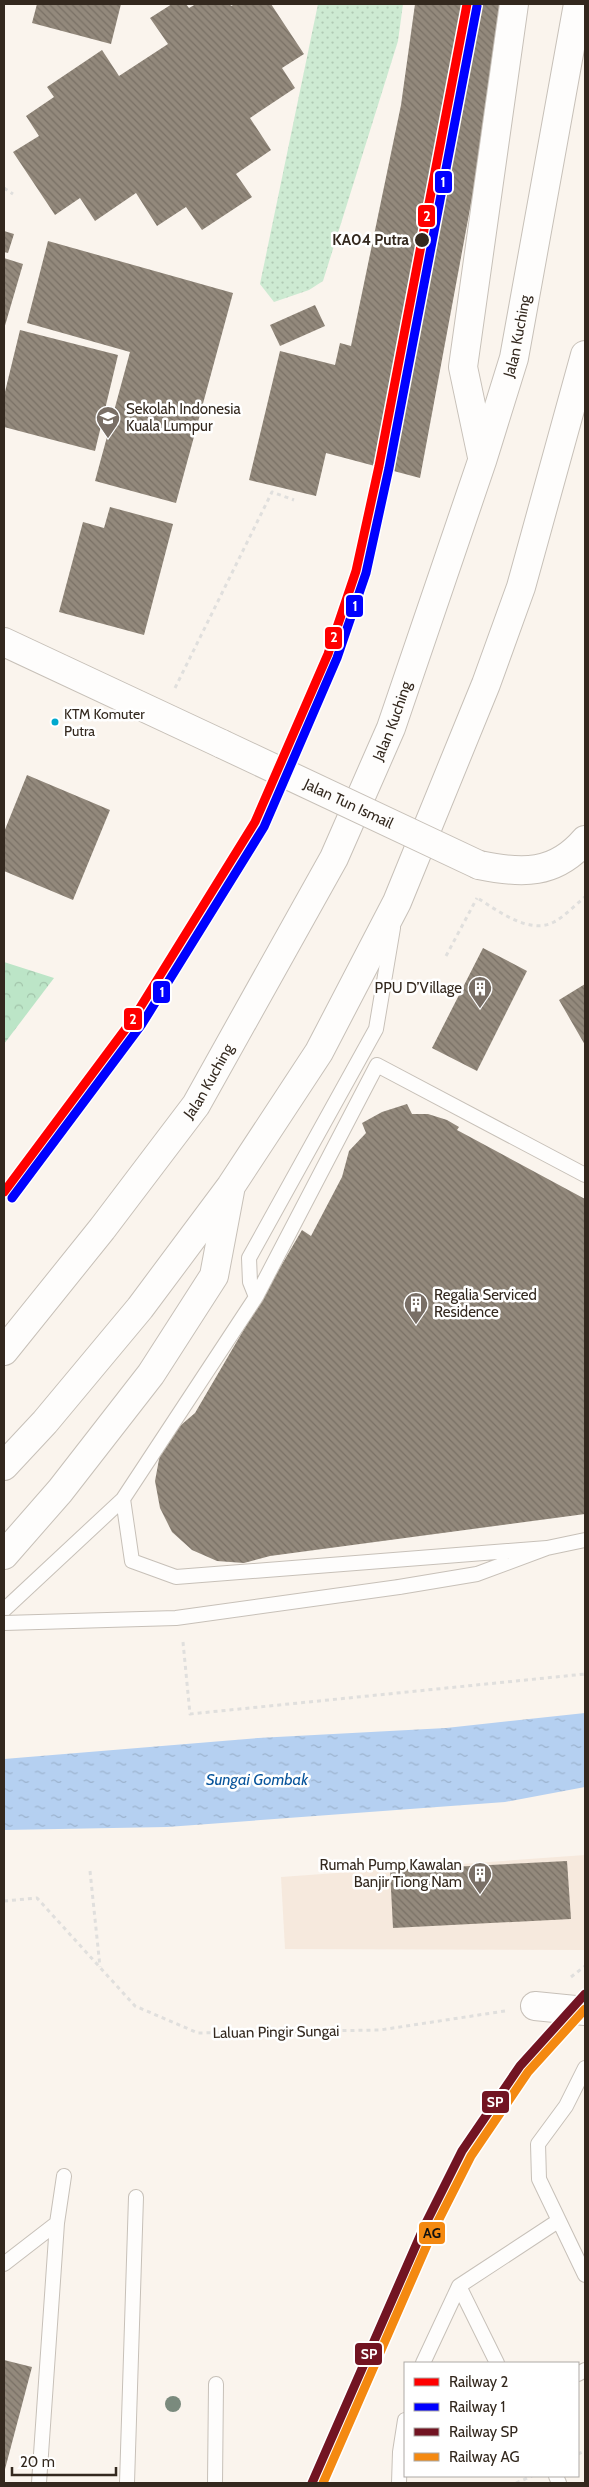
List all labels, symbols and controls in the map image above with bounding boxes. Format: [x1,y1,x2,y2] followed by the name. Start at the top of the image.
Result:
[434,170,453,194] line badge: 1
[440,173,446,191] text: 1
[417,204,436,228] line badge: 2
[423,207,431,225] text: 2
[332,231,410,249] place label: KA04 Putra
[413,231,431,249] marker: KA04 Putra
[499,293,534,380] street label: Jalan Kuching
[126,400,241,435] place label: Sekolah Indonesia Kuala Lumpur
[95,405,121,439] school or university icon: Sekolah Indonesia Kuala Lumpur
[345,594,364,618] line badge: 1
[352,597,358,615] text: 1
[324,626,343,650] line badge: 2
[330,628,338,646] text: 2
[368,678,415,764] street label: Jalan Kuching
[64,705,145,740] place label: KTM Komuter Putra
[50,717,60,727] marker: KTM Komuter Putra
[300,774,397,833] street label: Jalan Tun Ismail
[467,975,493,1009] building icon: PPU D’Village
[375,979,462,997] place label: PPU D’Village
[152,980,171,1004] line badge: 1
[159,983,165,1001] text: 1
[123,1007,143,1031] line badge: 2
[129,1010,137,1028] text: 2
[179,1040,238,1123] street label: Jalan Kuching
[434,1286,537,1321] place label: Regalia Serviced Residence
[403,1291,429,1325] building icon: Regalia Serviced Residence
[206,1770,309,1789] water label: Sungai Gombak
[320,1856,462,1891] place label: Rumah Pump Kawalan Banjir Tiong Nam
[467,1861,493,1895] building icon: Rumah Pump Kawalan Banjir Tiong Nam
[212,2022,340,2042] street label: Laluan Pingir Sungai
[481,2090,510,2114] line badge: SP
[487,2093,504,2111] text: SP
[418,2221,446,2245] line badge: AG
[423,2224,441,2242] text: AG
[354,2342,383,2366] line badge: SP
[361,2345,378,2363] text: SP
[404,2362,579,2477] legend
[449,2373,508,2391] text: Railway 2
[449,2398,505,2416] text: Railway 1
[449,2423,518,2441] text: Railway SP
[12,2444,116,2476] scale bar
[449,2448,520,2466] text: Railway AG
[20,2453,55,2471] text: 20 m

